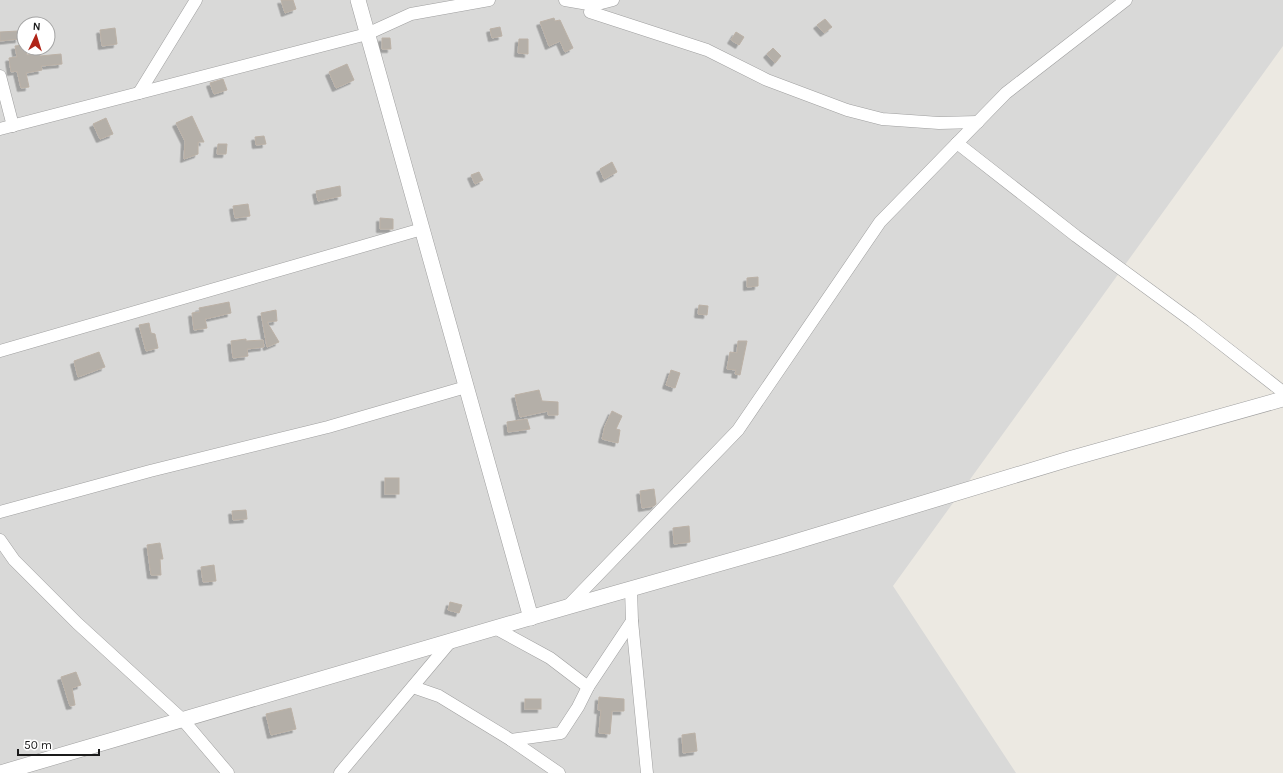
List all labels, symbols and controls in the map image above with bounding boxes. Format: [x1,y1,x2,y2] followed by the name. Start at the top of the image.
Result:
[16,16,56,56] north arrow
[32,20,41,33] text: N
[18,731,99,757] scale bar
[24,738,52,752] text: 50 m

